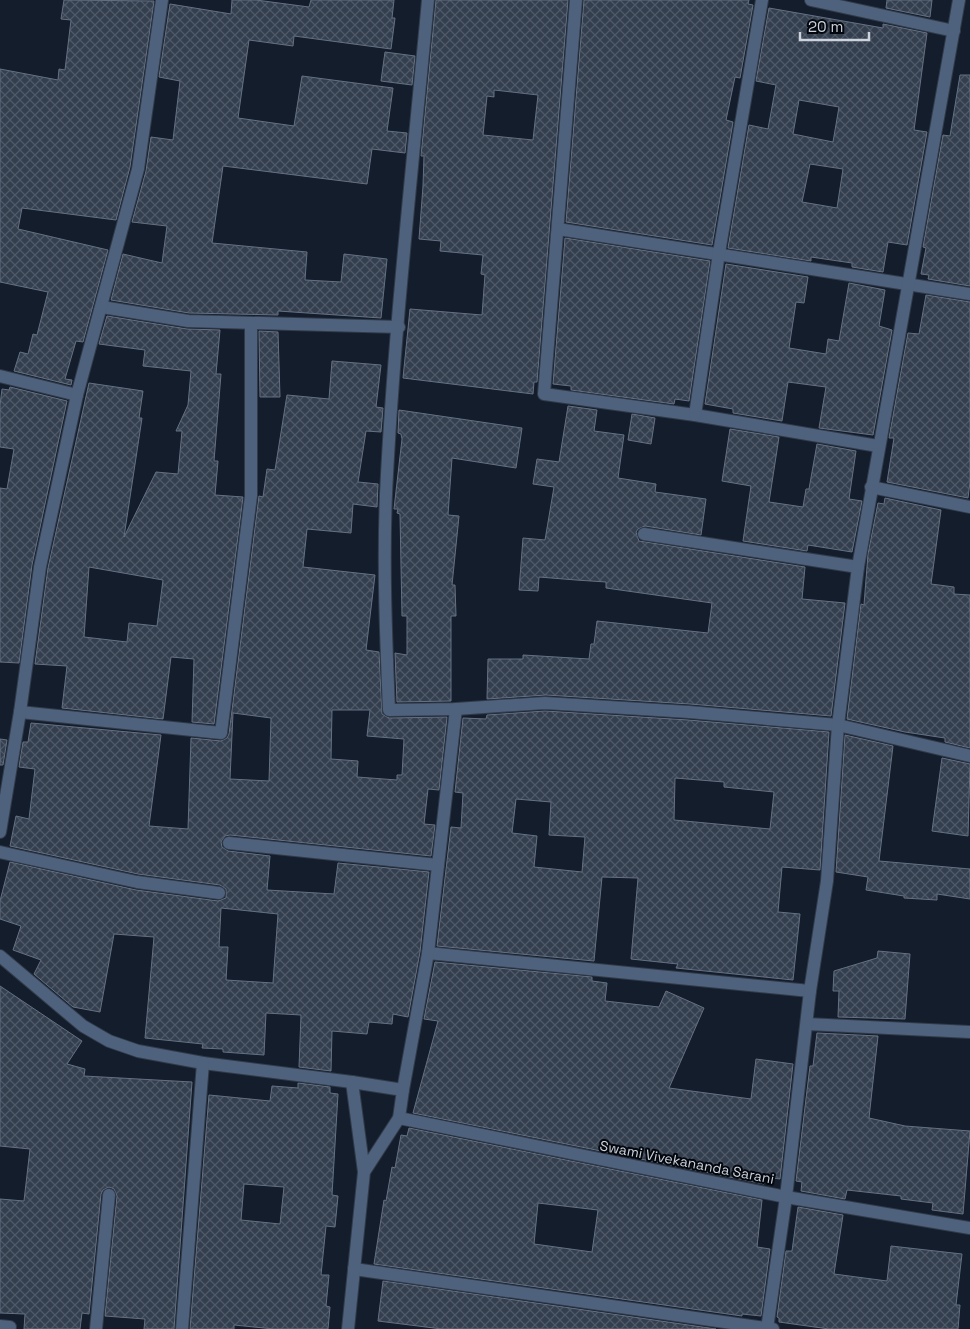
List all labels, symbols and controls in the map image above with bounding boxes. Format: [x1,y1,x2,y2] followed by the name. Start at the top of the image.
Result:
[800,10,869,42] scale bar
[808,17,843,36] text: 20 m
[598,1136,776,1188] street label: Swami Vivekananda Sarani

